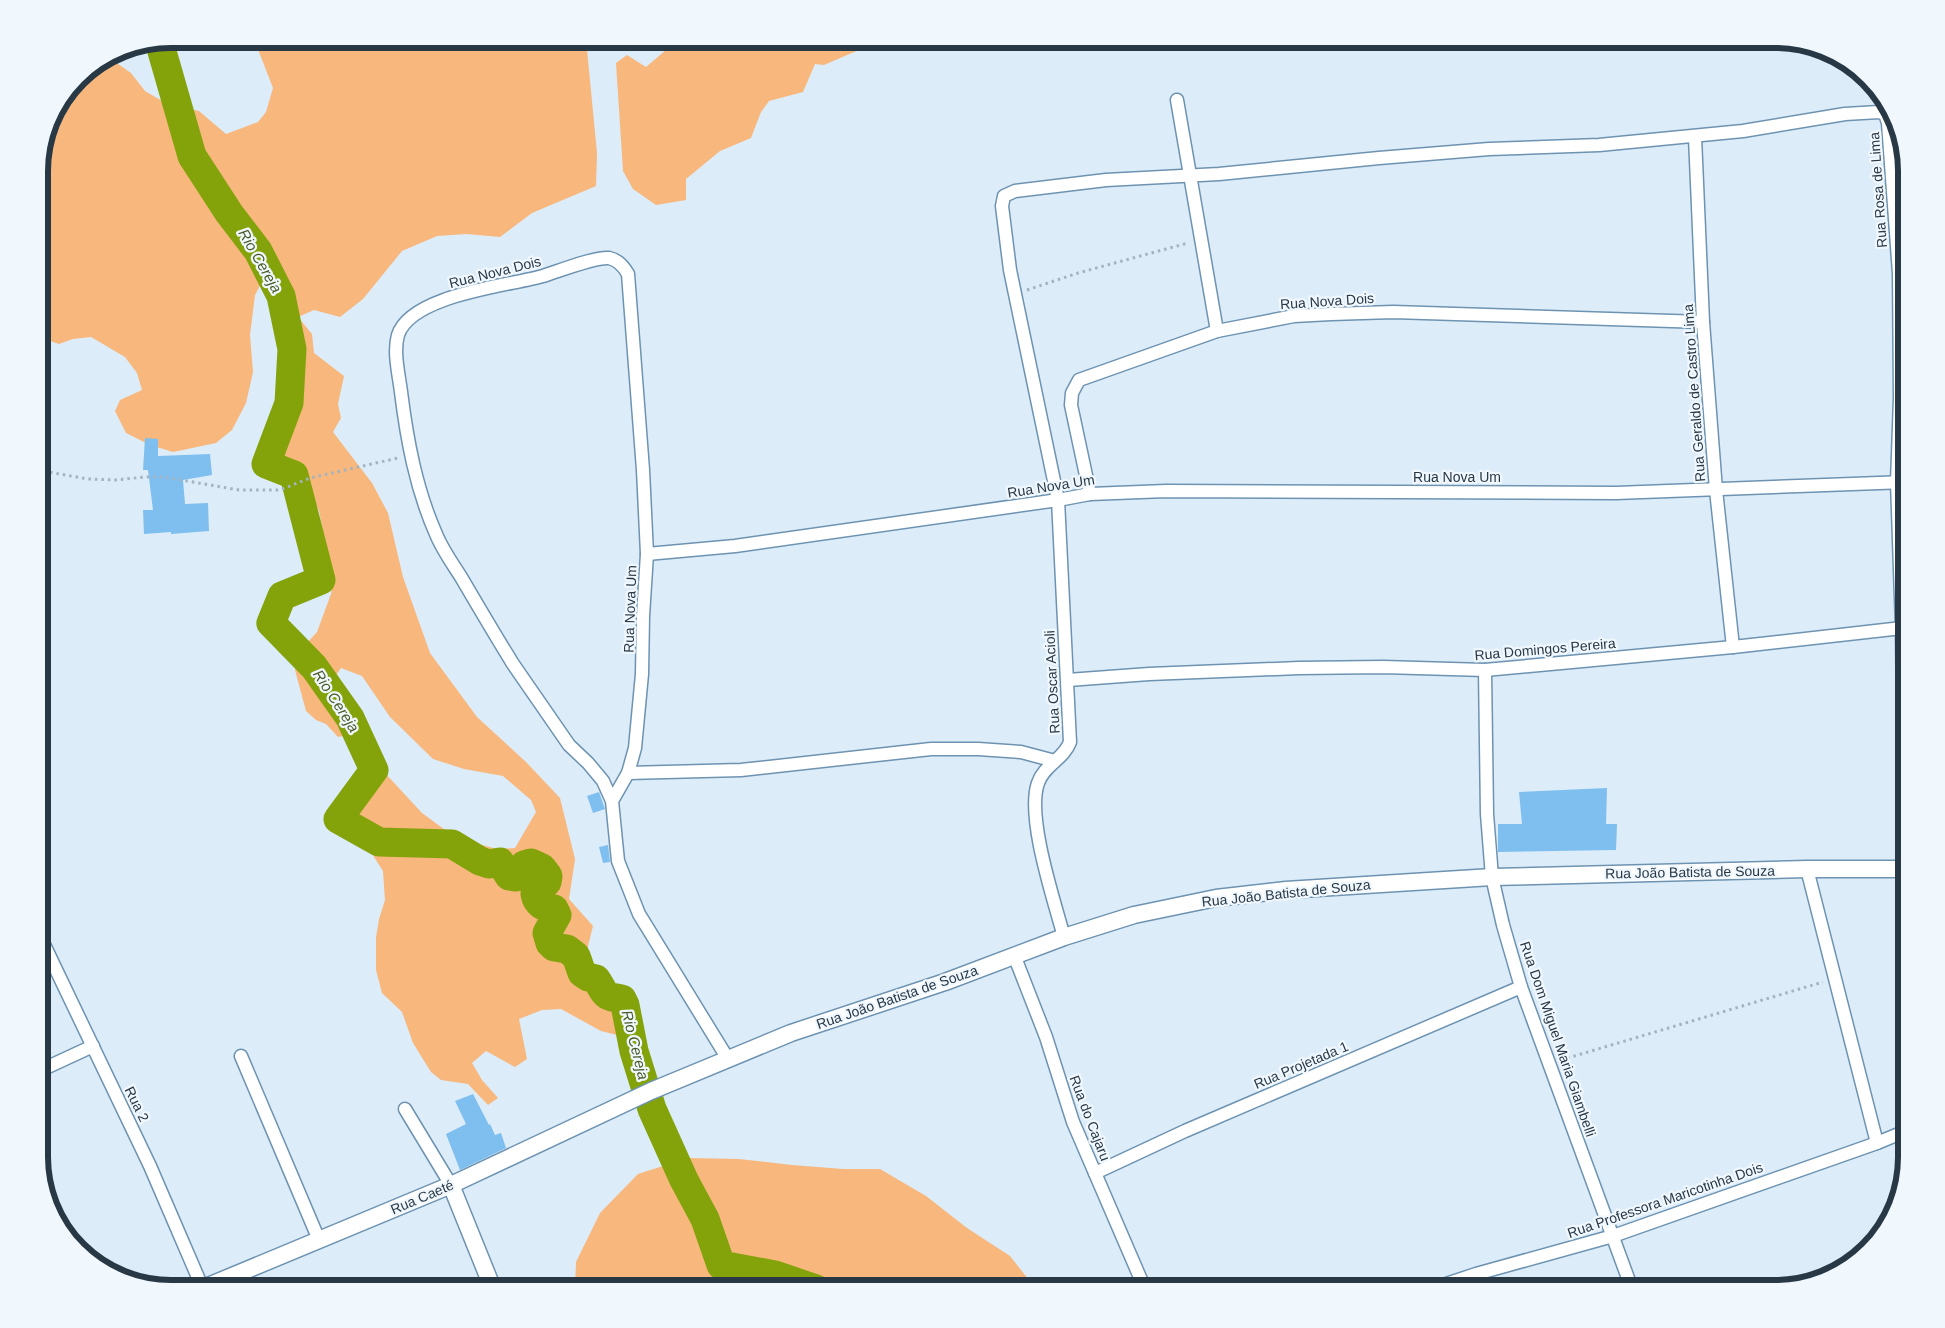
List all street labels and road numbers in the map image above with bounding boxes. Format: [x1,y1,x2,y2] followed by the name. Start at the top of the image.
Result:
[1866,131,1890,248] street label: Rua Rosa de Lima
[447,253,543,291] street label: Rua Nova Dois
[1279,290,1375,312] street label: Rua Nova Dois
[1680,303,1708,482] street label: Rua Geraldo de Castro Lima
[1413,469,1501,485] street label: Rua Nova Um
[1006,471,1096,501] street label: Rua Nova Um
[620,565,640,653] street label: Rua Nova Um
[1041,630,1063,734] street label: Rua Oscar Acioli
[1474,635,1616,663] street label: Rua Domingos Pereira
[1605,863,1775,881] street label: Rua João Batista de Souza
[1201,876,1371,910] street label: Rua João Batista de Souza
[1517,939,1599,1139] street label: Rua Dom Miguel Maria Giambelli
[814,962,980,1032] street label: Rua João Batista de Souza
[1251,1038,1351,1092] street label: Rua Projetada 1
[1066,1073,1114,1163] street label: Rua do Cajaru
[122,1084,152,1124] street label: Rua 2
[1565,1159,1765,1241] street label: Rua Professora Maricotinha Dois
[388,1176,456,1217] street label: Rua Caeté

